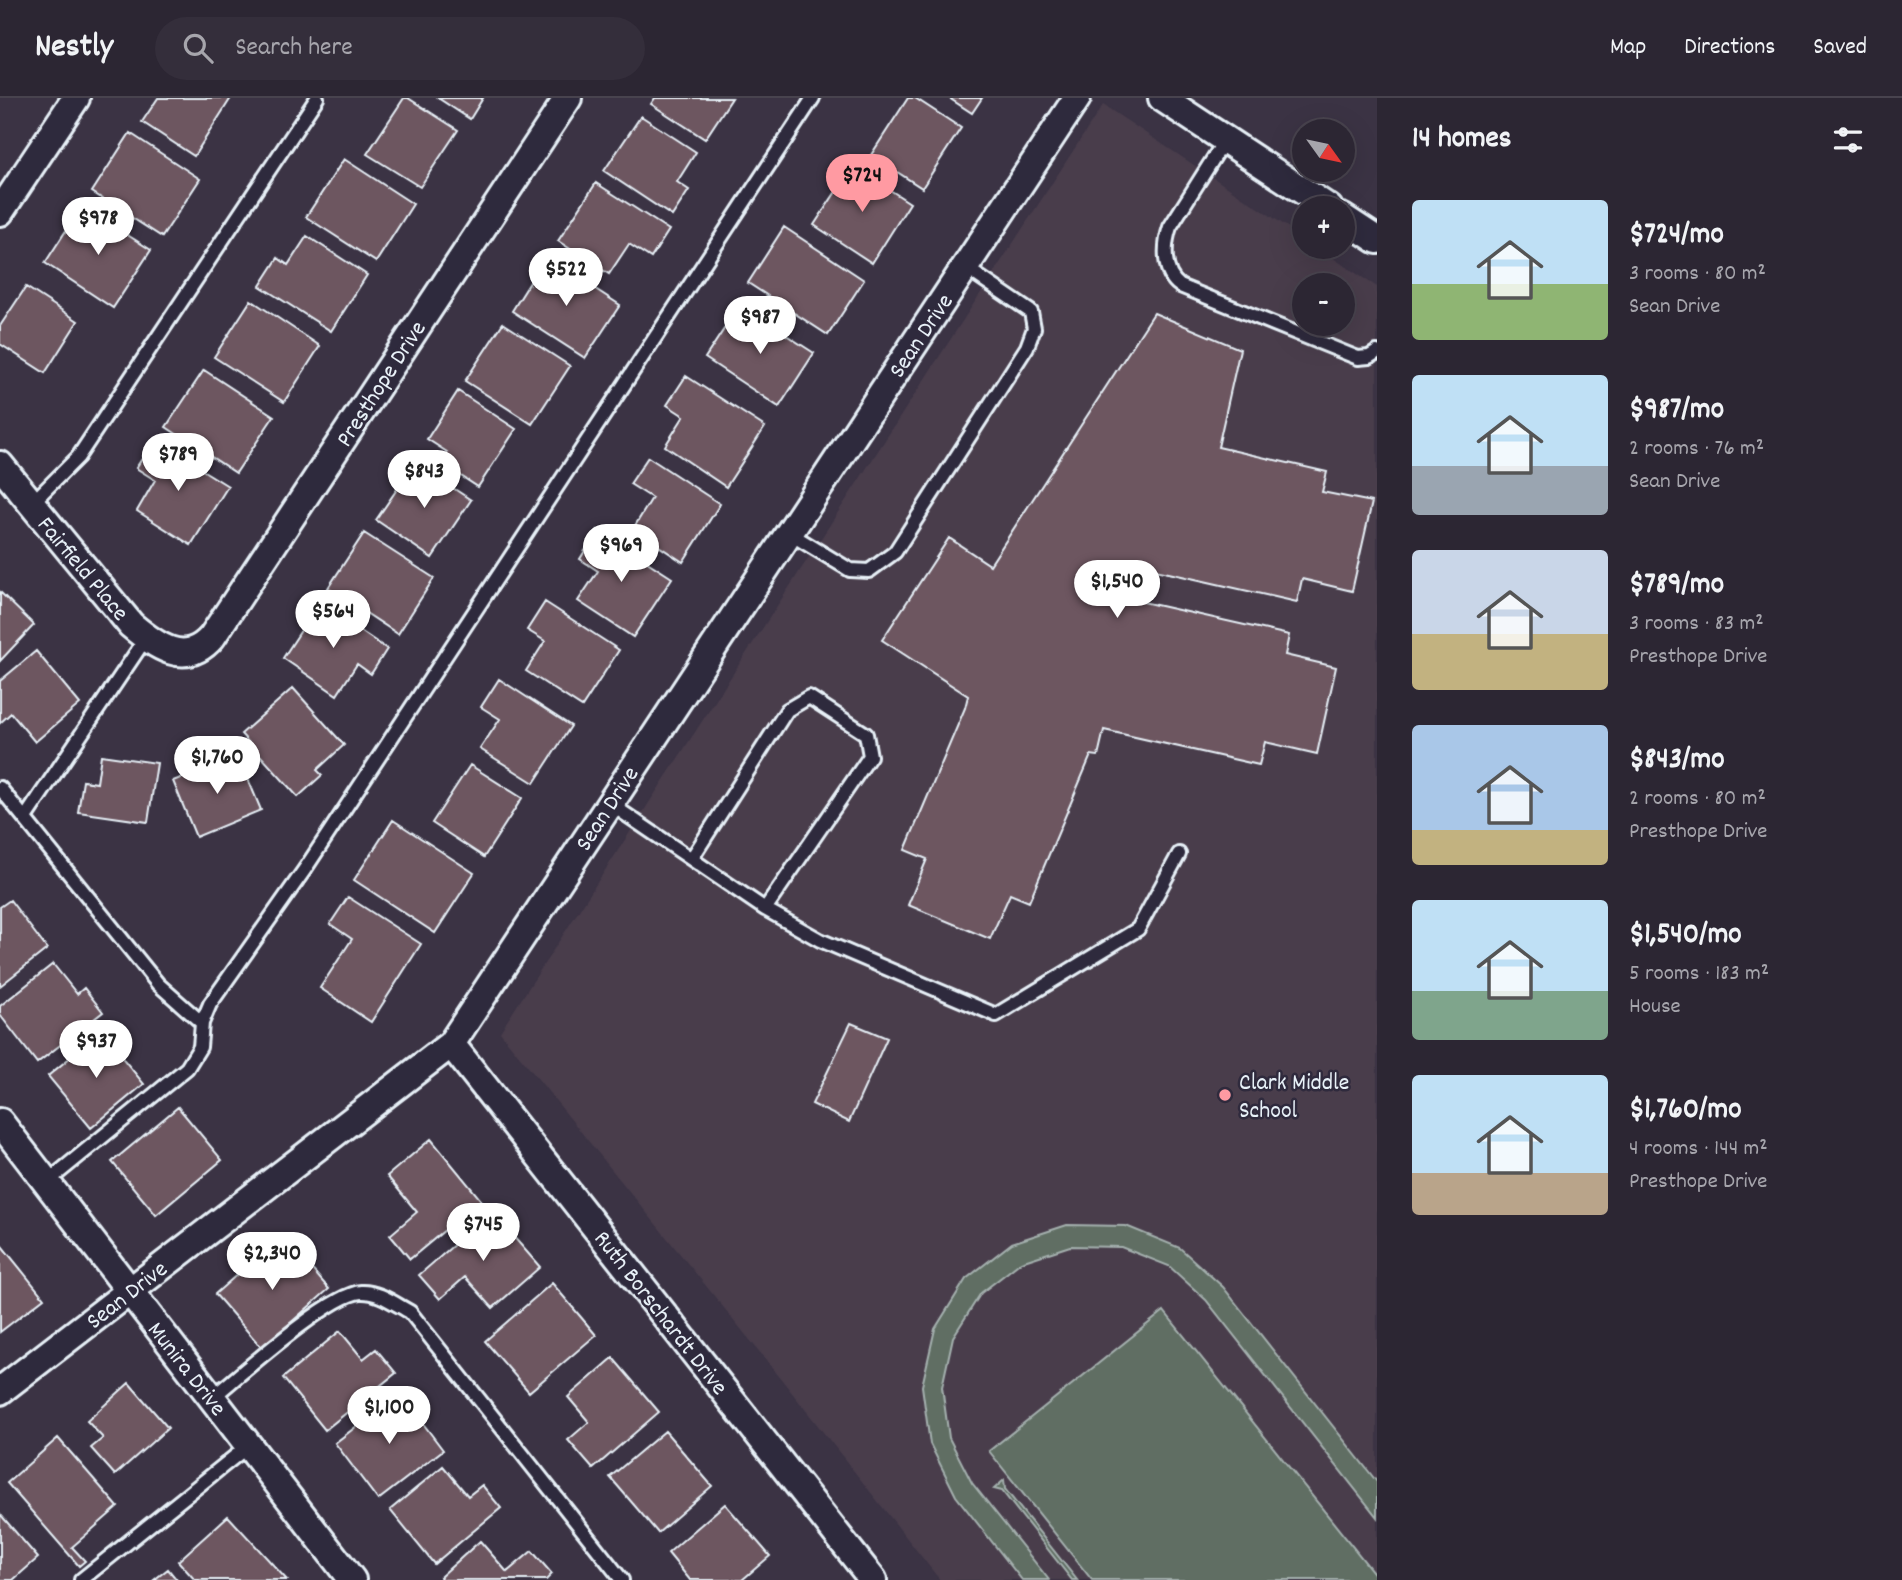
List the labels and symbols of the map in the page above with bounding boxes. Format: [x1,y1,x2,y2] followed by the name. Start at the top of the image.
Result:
[1292,119,1354,182] north arrow
[821,155,903,214] pin: $724
[57,198,139,257] pin: $978
[525,248,607,308] pin: $522
[882,288,963,386] street label: Sean Drive
[719,296,801,356] pin: $987
[329,315,436,454] street label: Presthope Drive
[137,434,219,493] pin: $789
[383,450,465,510] pin: $843
[28,510,136,630] street label: Fairfield Place
[580,524,662,584] pin: $969
[1060,560,1174,620] pin: $1,540
[292,590,374,650] pin: $564
[160,736,274,796] pin: $1,760
[568,760,649,859] street label: Sean Drive
[55,1020,137,1080] pin: $937
[1239,1067,1349,1129] place label: Clark Middle School
[1217,1087,1233,1103] marker: Clark Middle School
[442,1204,524,1263] pin: $745
[584,1224,735,1404] street label: Ruth Borschardt Drive
[215,1232,329,1292] pin: $2,340
[80,1254,176,1339] street label: Sean Drive
[138,1315,233,1424] street label: Munira Drive
[332,1386,446,1446] pin: $1,100

